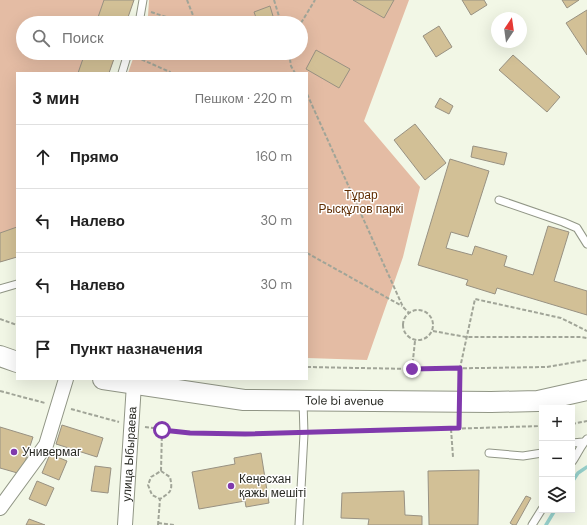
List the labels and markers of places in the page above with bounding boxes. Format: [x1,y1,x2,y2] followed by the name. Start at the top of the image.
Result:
[22,444,82,460] place label: Универмаг
[9,447,19,457] marker: Универмаг
[239,471,306,501] place label: Кеңесхан қажы мешіті
[226,481,236,491] marker: Кеңесхан қажы мешіті

